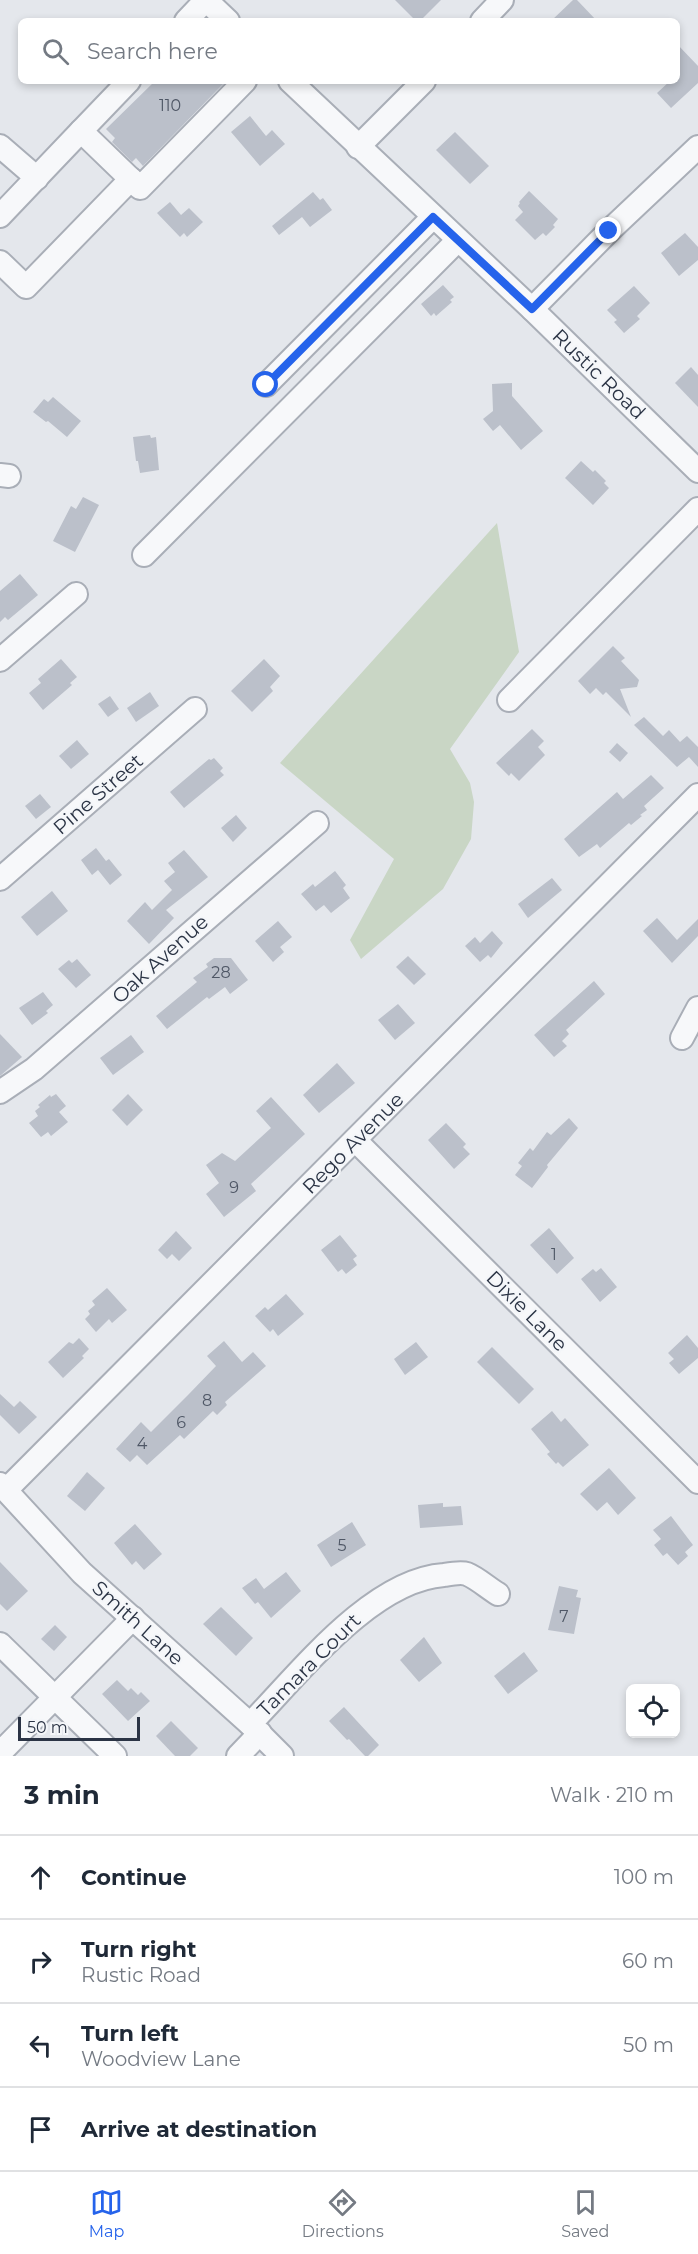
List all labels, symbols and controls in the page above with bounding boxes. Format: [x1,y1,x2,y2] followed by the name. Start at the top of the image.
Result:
[18,18,680,84] search box
[39,35,72,68] icon: search
[87,38,218,65] text: Search here
[159,96,181,115] house number: 110
[595,217,621,243] route end
[548,324,650,424] street label: Rustic Road
[252,371,278,397] route start
[48,749,148,839] street label: Pine Street
[107,910,213,1008] street label: Oak Avenue
[211,963,231,982] house number: 28
[297,1087,409,1199] street label: Rego Avenue
[229,1178,239,1197] house number: 9
[551,1245,557,1264] house number: 1
[482,1266,572,1356] street label: Dixie Lane
[202,1391,212,1410] house number: 8
[176,1413,186,1432] house number: 6
[137,1434,148,1453] house number: 4
[337,1536,347,1555] house number: 5
[87,1576,189,1670] street label: Smith Lane
[559,1607,569,1626] house number: 7
[252,1608,366,1722] street label: Tamara Court
[626,1684,680,1738] map controls
[626,1684,680,1738] button: locate
[18,1714,140,1742] scale bar
[27,1718,68,1737] text: 50 m
[24,1779,100,1811] text: 3 min
[550,1783,674,1807] text: Walk · 210 m
[24,1861,57,1894] icon: ahead
[81,1864,187,1891] text: Continue
[614,1865,674,1889] text: 100 m
[81,1936,196,1963] text: Turn right
[24,1945,57,1978] icon: right
[622,1949,674,1973] text: 60 m
[81,1963,201,1987] text: Rustic Road
[81,2020,179,2047] text: Turn left
[24,2029,57,2062] icon: left
[623,2033,674,2057] text: 50 m
[81,2047,241,2071] text: Woodview Lane
[24,2113,57,2146] icon: arrive
[81,2116,317,2143] text: Arrive at destination
[89,2186,124,2241] tab: Map
[302,2186,384,2241] tab: Directions
[561,2186,609,2241] tab: Saved

